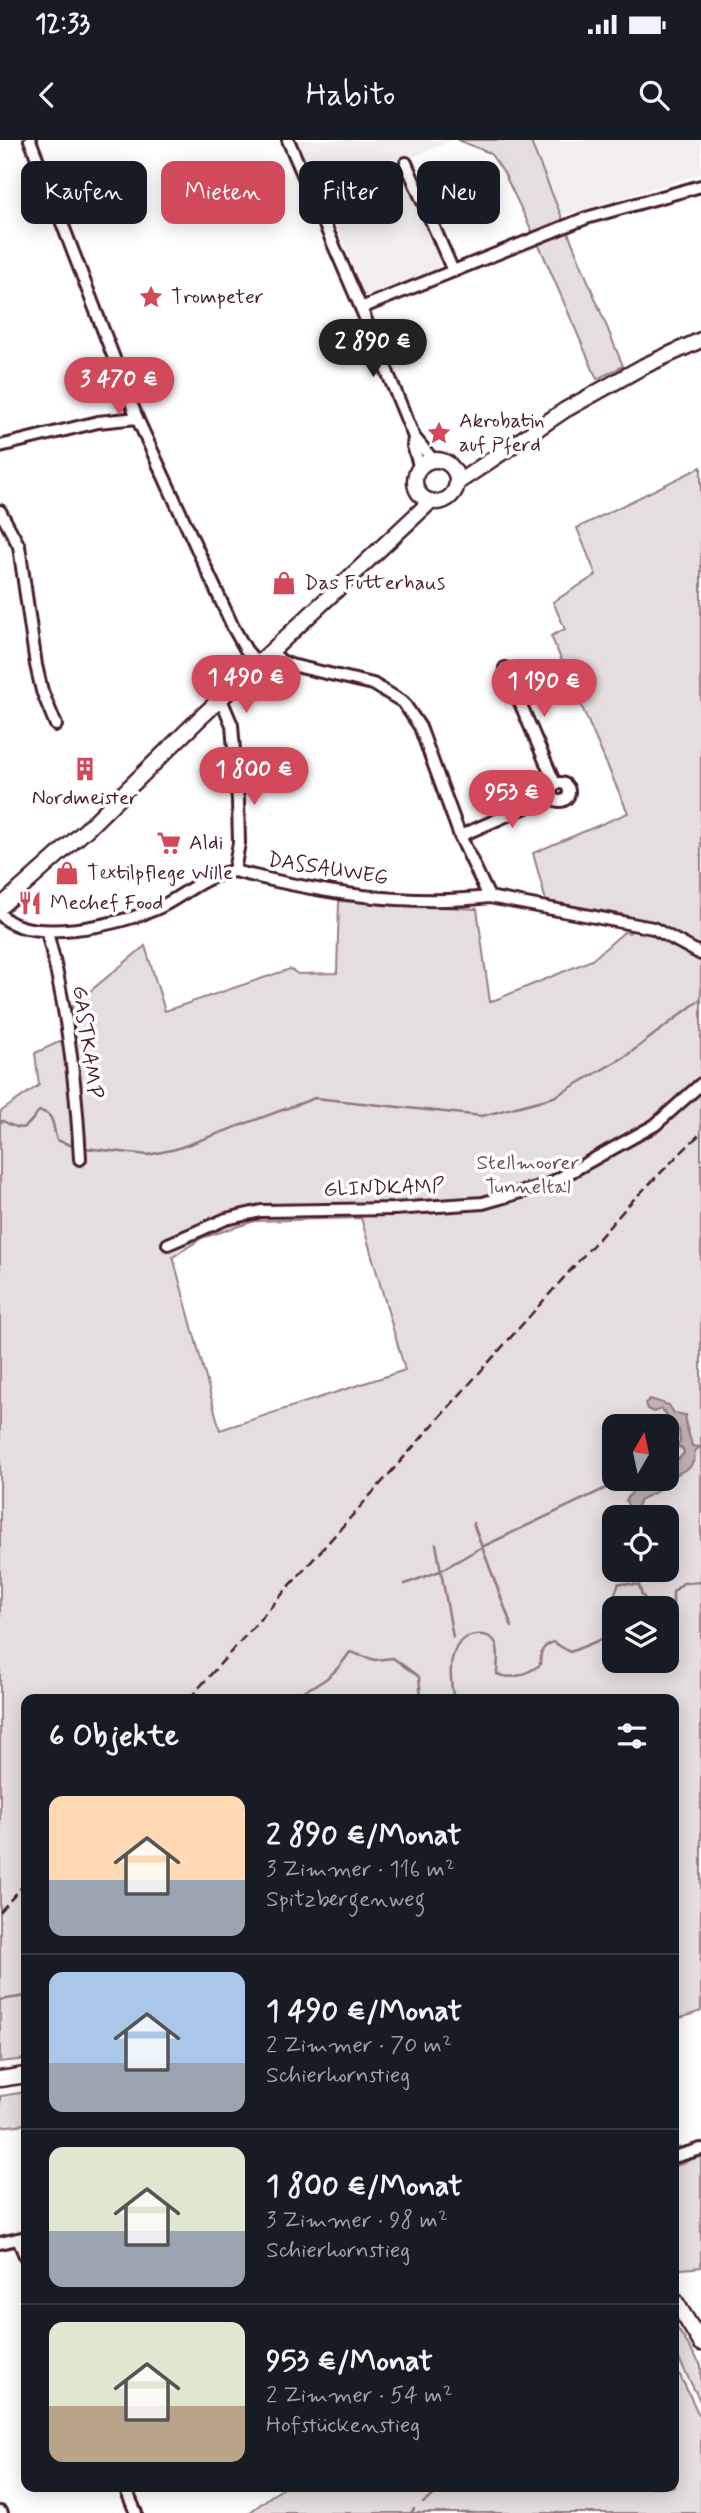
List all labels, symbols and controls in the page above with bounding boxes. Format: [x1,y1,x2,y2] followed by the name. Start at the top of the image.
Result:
[35,8,90,42] text: 12:33
[306,74,395,116] text: Habito
[28,76,66,114] icon: back
[635,76,673,114] icon: search
[21,161,147,224] chip: Kaufen
[161,161,285,224] chip: Mieten
[299,161,403,224] chip: Filter
[417,161,500,224] chip: Neu
[137,283,165,311] place icon: Trompeter
[171,283,264,311] place label: Trompeter
[308,320,438,379] pin: 2 890 €
[335,327,411,357] text: 2 890 €
[54,358,184,417] pin: 3 470 €
[80,365,158,395] text: 3 470 €
[459,407,545,459] place label: Akrobatin auf Pferd
[425,419,453,447] place icon: Akrobatin auf Pferd
[270,569,298,597] shop icon: Das Futterhaus
[304,569,445,597] place label: Das Futterhaus
[181,656,311,715] pin: 1 490 €
[479,660,609,719] pin: 1 190 €
[208,663,284,693] text: 1 490 €
[508,667,580,697] text: 1 190 €
[189,748,319,807] pin: 1 800 €
[71,755,99,783] building icon: Nordmeister
[215,755,293,785] text: 1 800 €
[463,770,561,830] pin: 953 €
[485,778,539,808] text: 953 €
[32,784,138,812] place label: Nordmeister
[155,829,183,857] supermarket icon: Aldi
[189,829,223,857] place label: Aldi
[266,846,390,892] street label: DASSAUWEG
[53,859,81,887] shop icon: Textilpflege Wille
[87,859,233,887] place label: Textilpflege Wille
[16,889,44,917] restaurant icon: Mechef Food
[50,889,163,917] place label: Mechef Food
[65,984,109,1100] street label: GASTKAMP
[476,1149,580,1201] park label: Stellmoorer Tunneltal
[323,1172,445,1204] street label: GLINDKAMP
[602,1414,679,1491] north arrow
[602,1414,679,1673] map controls
[602,1505,679,1582] button: locate
[602,1596,679,1673] button: layers
[49,1717,179,1756] text: 6 Objekte
[613,1717,651,1755] icon: filters
[266,1816,461,1855] text: 2 890 €/Monat
[105,1824,189,1908] icon: home
[266,1855,455,1885] text: 3 Zimmer · 116 m²
[266,1885,425,1915] text: Spitzbergenweg
[266,1992,462,2031] text: 1 490 €/Monat
[105,2000,189,2084] icon: home
[266,2031,452,2061] text: 2 Zimmer · 70 m²
[266,2061,410,2091] text: Schierhornstieg
[266,2167,462,2206] text: 1 800 €/Monat
[105,2175,189,2259] icon: home
[266,2206,448,2236] text: 3 Zimmer · 98 m²
[266,2236,410,2266] text: Schierhornstieg
[266,2342,433,2381] text: 953 €/Monat
[105,2350,189,2434] icon: home
[266,2381,453,2411] text: 2 Zimmer · 54 m²
[266,2411,420,2441] text: Hofstückenstieg

